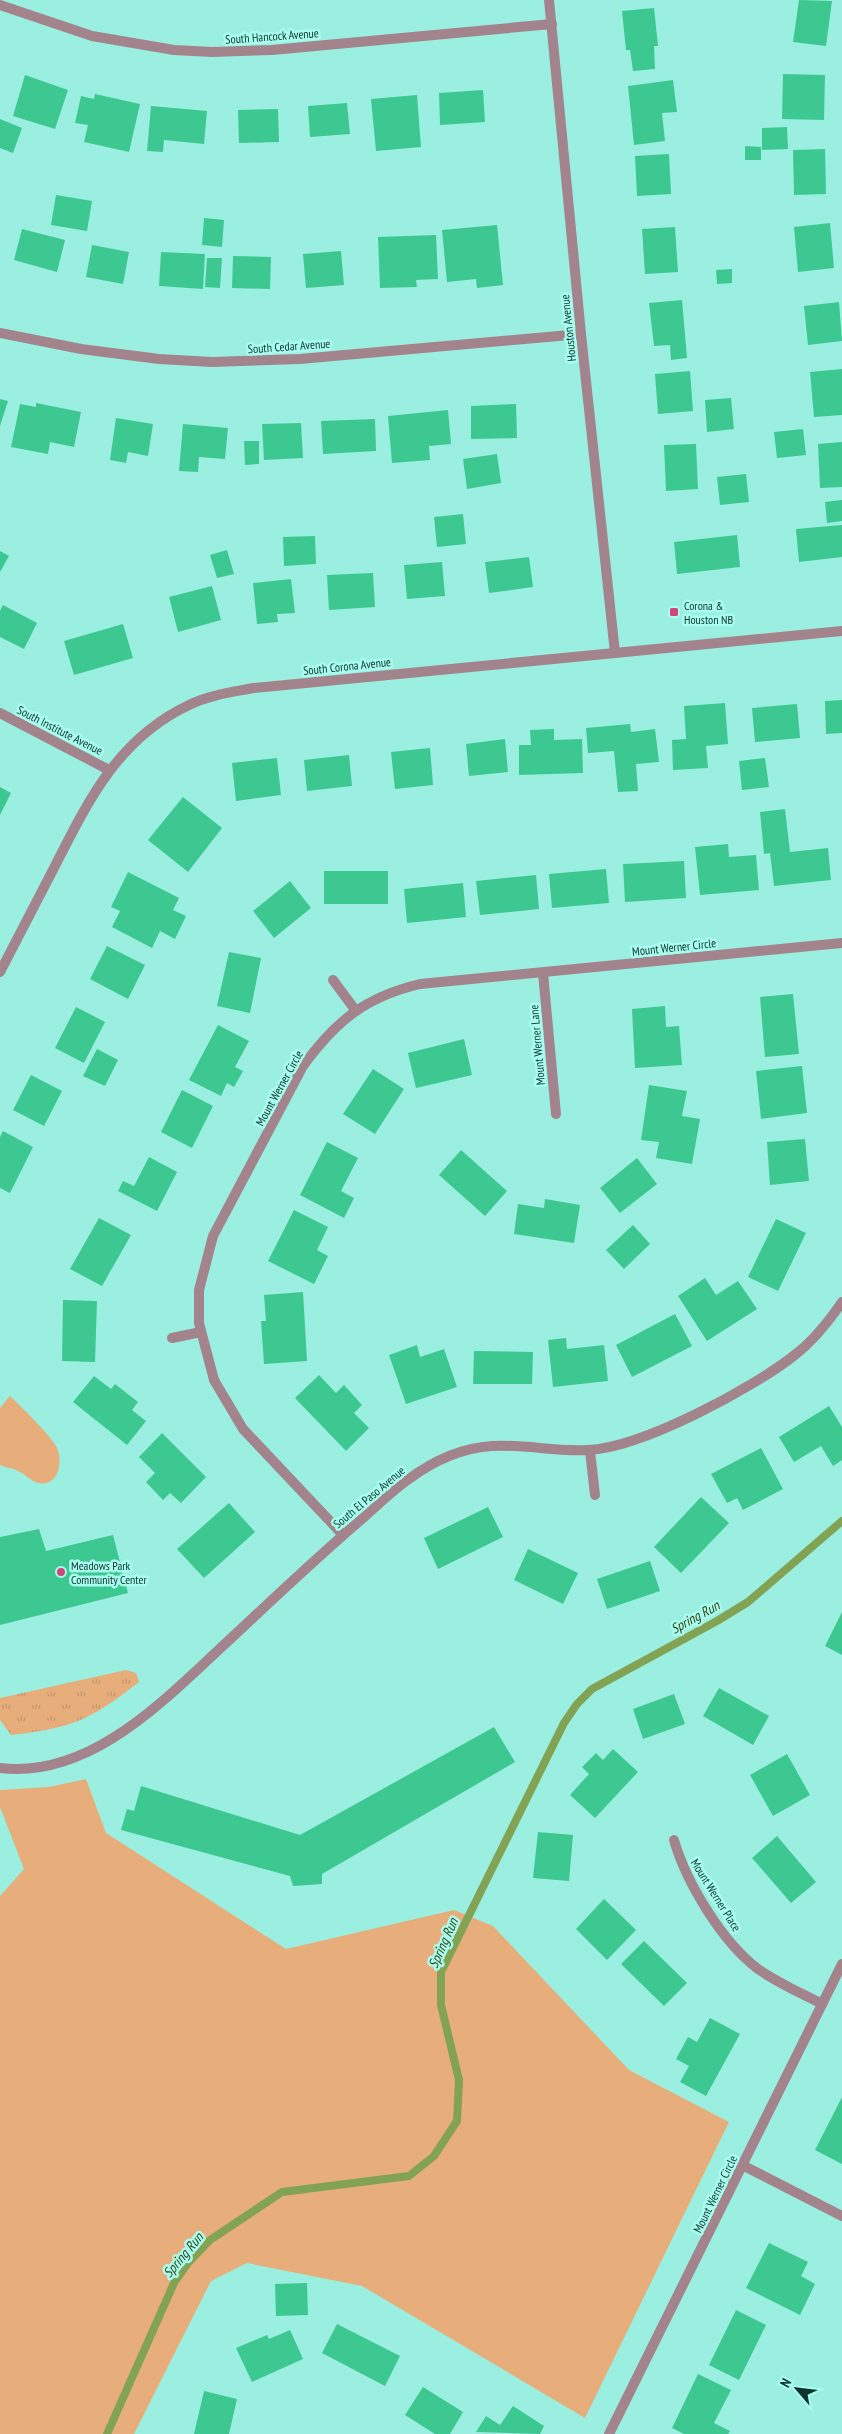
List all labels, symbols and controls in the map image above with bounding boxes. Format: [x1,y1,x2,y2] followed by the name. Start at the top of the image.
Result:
[225,25,319,47] street label: South Hancock Avenue
[557,294,579,362] street label: Houston Avenue
[247,336,331,356] street label: South Cedar Avenue
[684,598,734,627] place label: Corona & Houston NB
[668,606,680,618] marker: Corona & Houston NB
[302,654,392,678] street label: South Corona Avenue
[15,702,105,758] street label: South Institute Avenue
[631,935,717,959] street label: Mount Werner Circle
[526,1004,548,1086] street label: Mount Werner Lane
[252,1047,306,1129] street label: Mount Werner Circle
[330,1463,408,1531] street label: South El Paso Avenue
[71,1558,148,1587] place label: Meadows Park Community Center
[55,1566,67,1578] marker: Meadows Park Community Center
[667,1596,723,1638] water label: Spring Run
[688,1856,744,1934] street label: Mount Werner Place
[424,1914,462,1971] water label: Spring Run
[690,2153,740,2235] street label: Mount Werner Circle
[159,2228,207,2281] water label: Spring Run
[772,2364,822,2414] north arrow
[776,2375,795,2390] text: N

